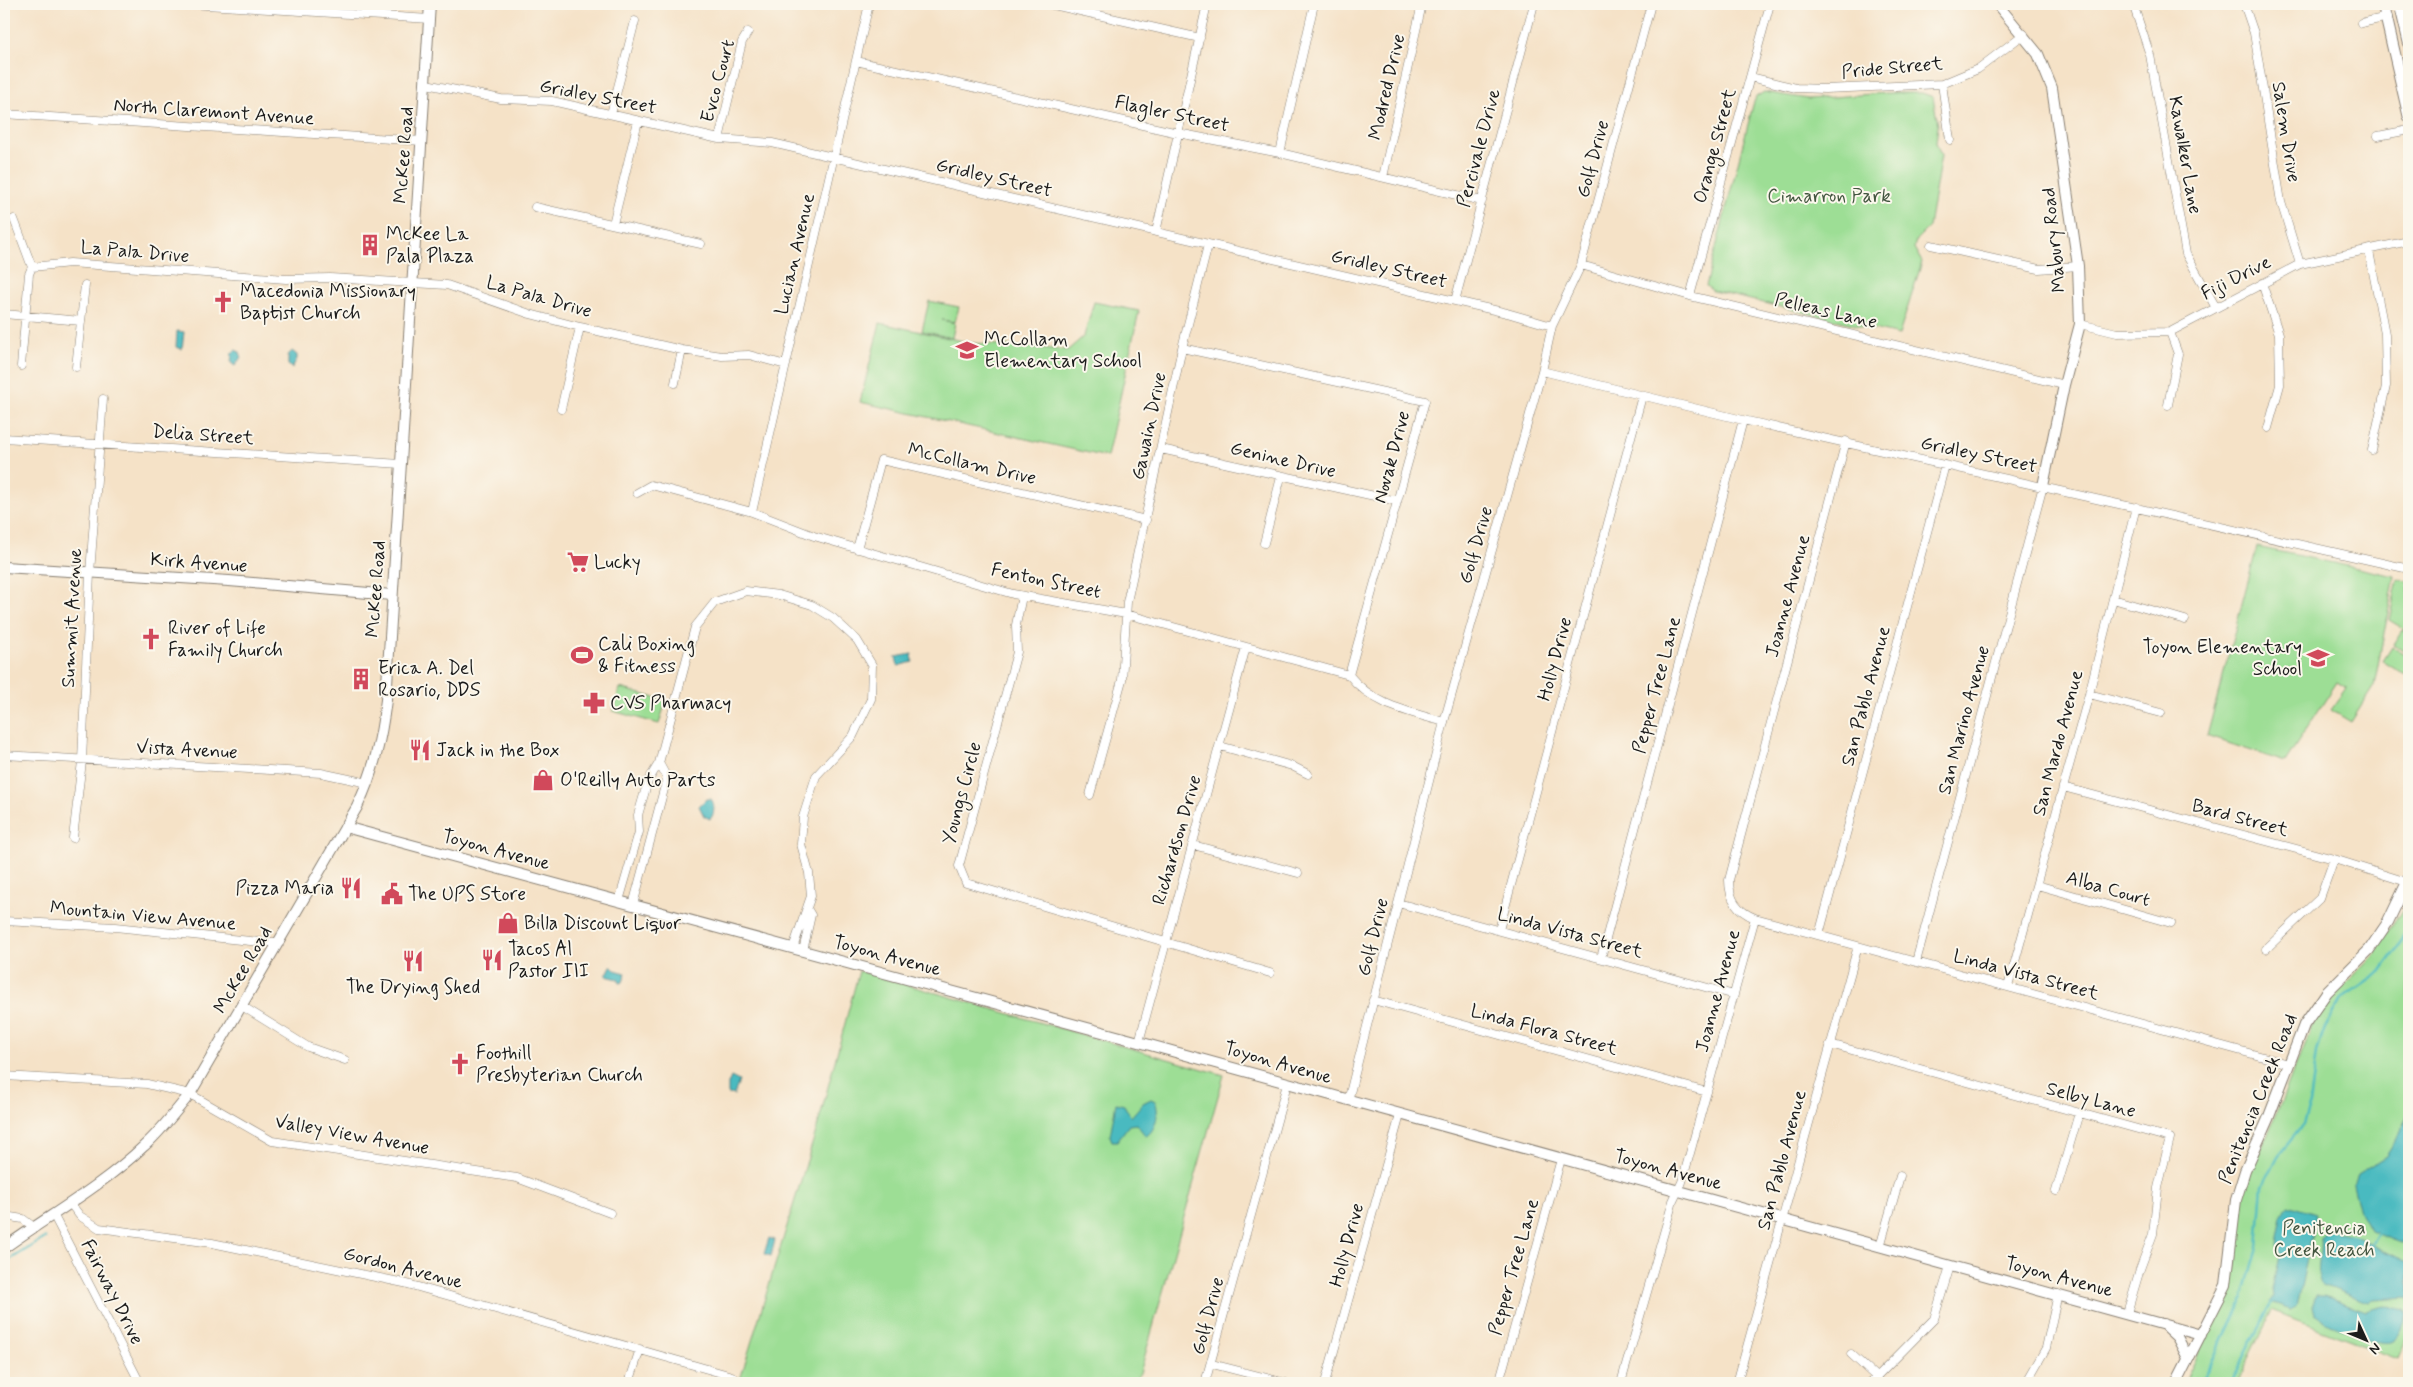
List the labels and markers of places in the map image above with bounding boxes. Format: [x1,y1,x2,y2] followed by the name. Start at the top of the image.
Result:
[386,222,474,269] place label: McKee La Pala Plaza
[357,232,383,258] building icon: McKee La Pala Plaza
[240,279,416,326] place label: Macedonia Missionary Baptist Church
[210,289,236,315] church icon: Macedonia Missionary Baptist Church
[984,327,1142,374] place label: McCollam Elementary School
[954,337,980,363] school or university icon: McCollam Elementary School
[565,549,591,575] supermarket icon: Lucky
[594,550,641,576] place label: Lucky
[168,616,283,664] place label: River of Life Family Church
[138,626,164,652] church icon: River of Life Family Church
[598,632,695,679] place label: Cali Boxing & Fitness
[2142,635,2302,682] place label: Toyon Elementary School
[569,642,595,668] sports icon: Cali Boxing & Fitness
[2305,645,2331,671] school or university icon: Toyon Elementary School
[378,656,481,703] place label: Erica A. Del Rosario, DDS
[348,666,374,692] building icon: Erica A. Del Rosario, DDS
[581,690,607,716] pharmacy icon: CVS Pharmacy
[610,691,731,716] place label: CVS Pharmacy
[407,737,433,763] restaurant icon: Jack in the Box
[436,738,560,763] place label: Jack in the Box
[530,767,556,793] shop icon: O'Reilly Auto Parts
[560,768,715,793] place label: O'Reilly Auto Parts
[338,875,364,901] restaurant icon: Pizza Maria
[235,876,334,901] place label: Pizza Maria
[379,881,405,907] public building icon: The UPS Store
[408,882,526,907] place label: The UPS Store
[495,910,521,936] shop icon: Billa Discount Liquor
[524,911,681,936] place label: Billa Discount Liquor
[508,937,589,984] place label: Tacos Al Pastor III
[479,947,505,973] restaurant icon: Tacos Al Pastor III
[400,948,426,974] restaurant icon: The Drying Shed
[346,975,480,1001] place label: The Drying Shed
[476,1041,643,1088] place label: Foothill Presbyterian Church
[447,1051,473,1077] church icon: Foothill Presbyterian Church

